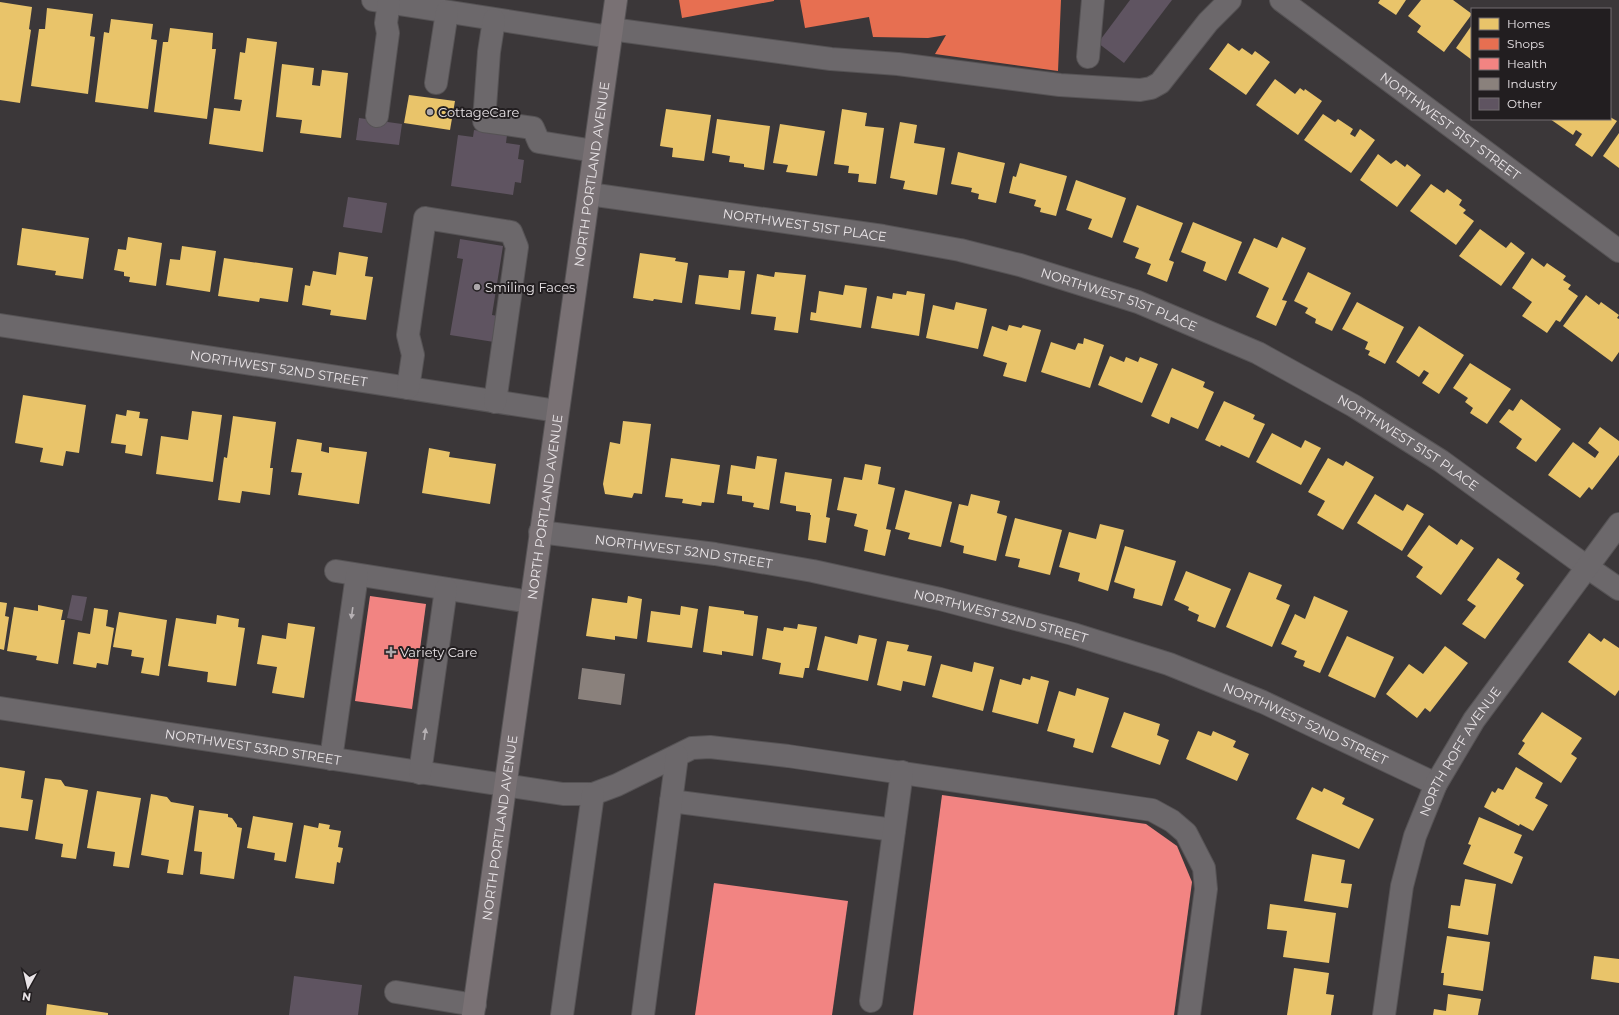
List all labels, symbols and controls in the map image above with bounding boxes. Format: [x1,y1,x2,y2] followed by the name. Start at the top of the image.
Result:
[1471,8,1611,120] legend
[1507,16,1550,31] text: Homes
[1507,36,1544,51] text: Shops
[1507,56,1547,71] text: Health
[1377,68,1524,183] street label: NORTHWEST 51ST STREET
[1507,76,1557,91] text: Industry
[570,81,612,268] street label: NORTH PORTLAND AVENUE
[1507,96,1542,111] text: Other
[438,104,519,120] place label: CottageCare
[425,107,435,117] marker: CottageCare
[722,205,888,244] street label: NORTHWEST 51ST PLACE
[1039,264,1200,334] street label: NORTHWEST 51ST PLACE
[485,279,575,295] place label: Smiling Faces
[472,282,482,292] marker: Smiling Faces
[189,346,369,390] street label: NORTHWEST 52ND STREET
[1335,391,1482,494] street label: NORTHWEST 51ST PLACE
[524,413,566,601] street label: NORTH PORTLAND AVENUE
[594,531,774,572] street label: NORTHWEST 52ND STREET
[912,585,1090,646] street label: NORTHWEST 52ND STREET
[349,607,355,619] one-way arrow
[400,644,478,660] place label: Variety Care
[385,646,397,658] marker: Variety Care
[1221,679,1391,768] street label: NORTHWEST 52ND STREET
[1416,683,1504,819] street label: NORTH ROFF AVENUE
[164,725,343,768] street label: NORTHWEST 53RD STREET
[422,728,428,741] one-way arrow
[478,734,520,922] street label: NORTH PORTLAND AVENUE
[8,967,48,1007] north arrow
[21,989,32,1004] text: N

